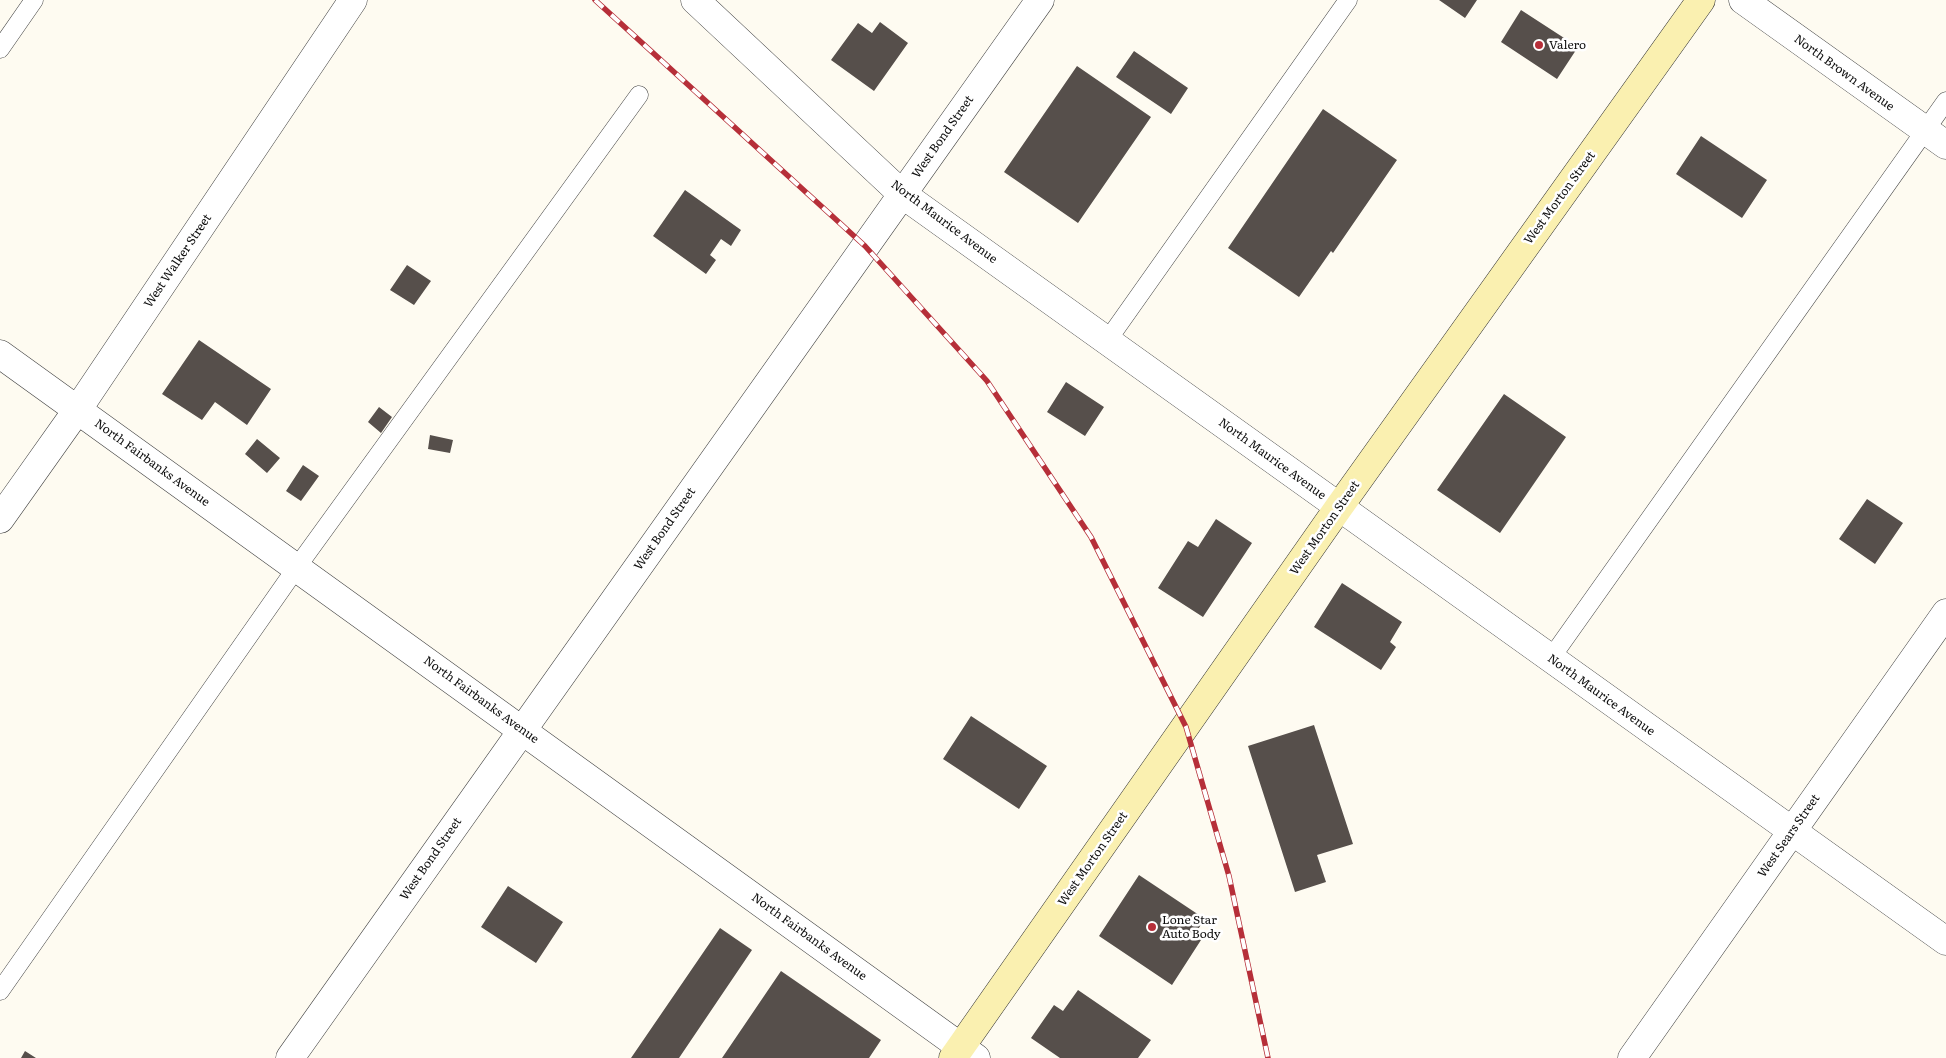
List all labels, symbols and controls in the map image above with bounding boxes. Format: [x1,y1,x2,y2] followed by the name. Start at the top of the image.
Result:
[1791,32,1897,114] street label: North Brown Avenue
[1549,38,1586,52] place label: Valero
[1533,39,1545,51] marker: Valero
[909,93,977,181] street label: West Bond Street
[1521,149,1599,247] street label: West Morton Street
[888,177,1000,267] street label: North Maurice Avenue
[141,211,215,311] street label: West Walker Street
[1216,415,1328,503] street label: North Maurice Avenue
[92,416,212,510] street label: North Fairbanks Avenue
[1287,478,1363,578] street label: West Morton Street
[631,485,699,573] street label: West Bond Street
[1545,651,1657,739] street label: North Maurice Avenue
[421,653,541,747] street label: North Fairbanks Avenue
[1755,792,1823,880] street label: West Sears Street
[1055,809,1131,909] street label: West Morton Street
[397,815,465,903] street label: West Bond Street
[749,890,869,984] street label: North Fairbanks Avenue
[1162,913,1221,941] place label: Lone Star Auto Body
[1146,921,1158,933] marker: Lone Star Auto Body

